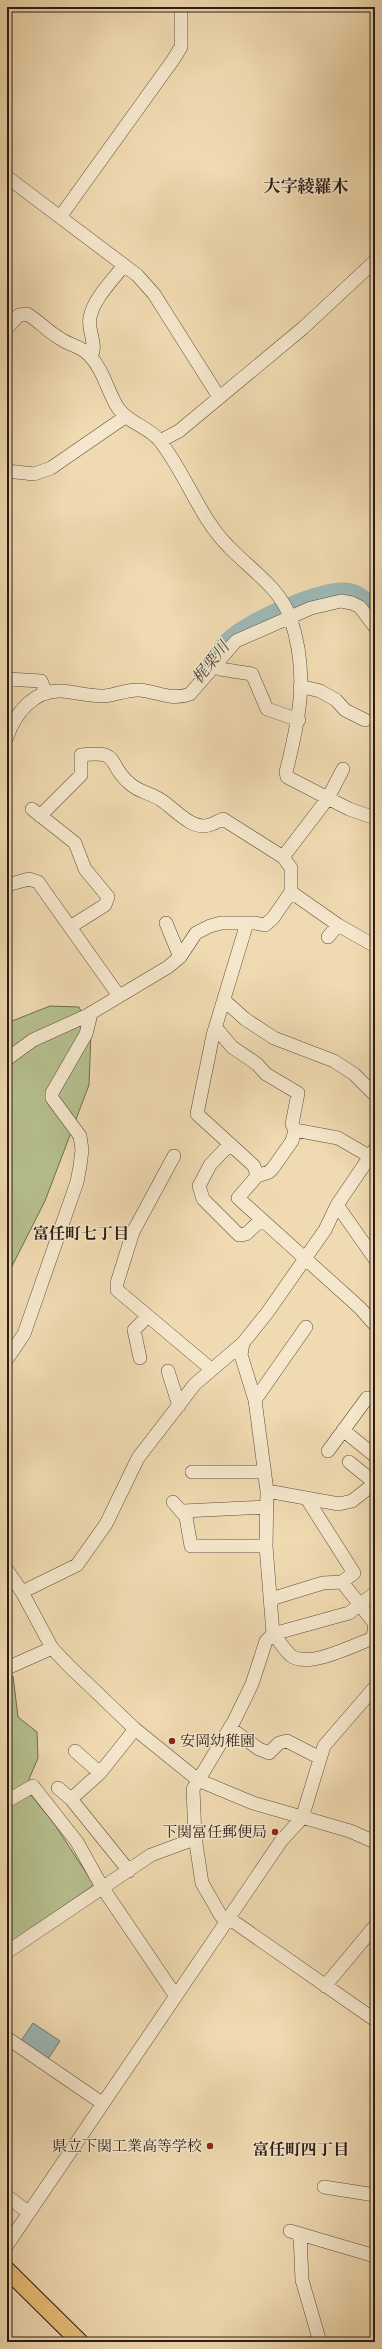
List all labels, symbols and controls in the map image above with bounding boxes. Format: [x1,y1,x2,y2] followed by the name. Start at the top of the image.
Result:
[264,175,349,198] district label: 大字綾羅木
[187,636,236,688] water label: 梶栗川
[33,1223,129,1245] district label: 富任町七丁目
[180,1731,255,1751] place label: 安岡幼稚園
[167,1736,177,1746] marker: 安岡幼稚園
[162,1822,267,1842] place label: 下関冨任郵便局
[270,1827,280,1837] marker: 下関冨任郵便局
[52,2136,202,2156] place label: 県立下関工業高等学校
[253,2139,349,2161] district label: 富任町四丁目
[205,2141,215,2151] marker: 県立下関工業高等学校

